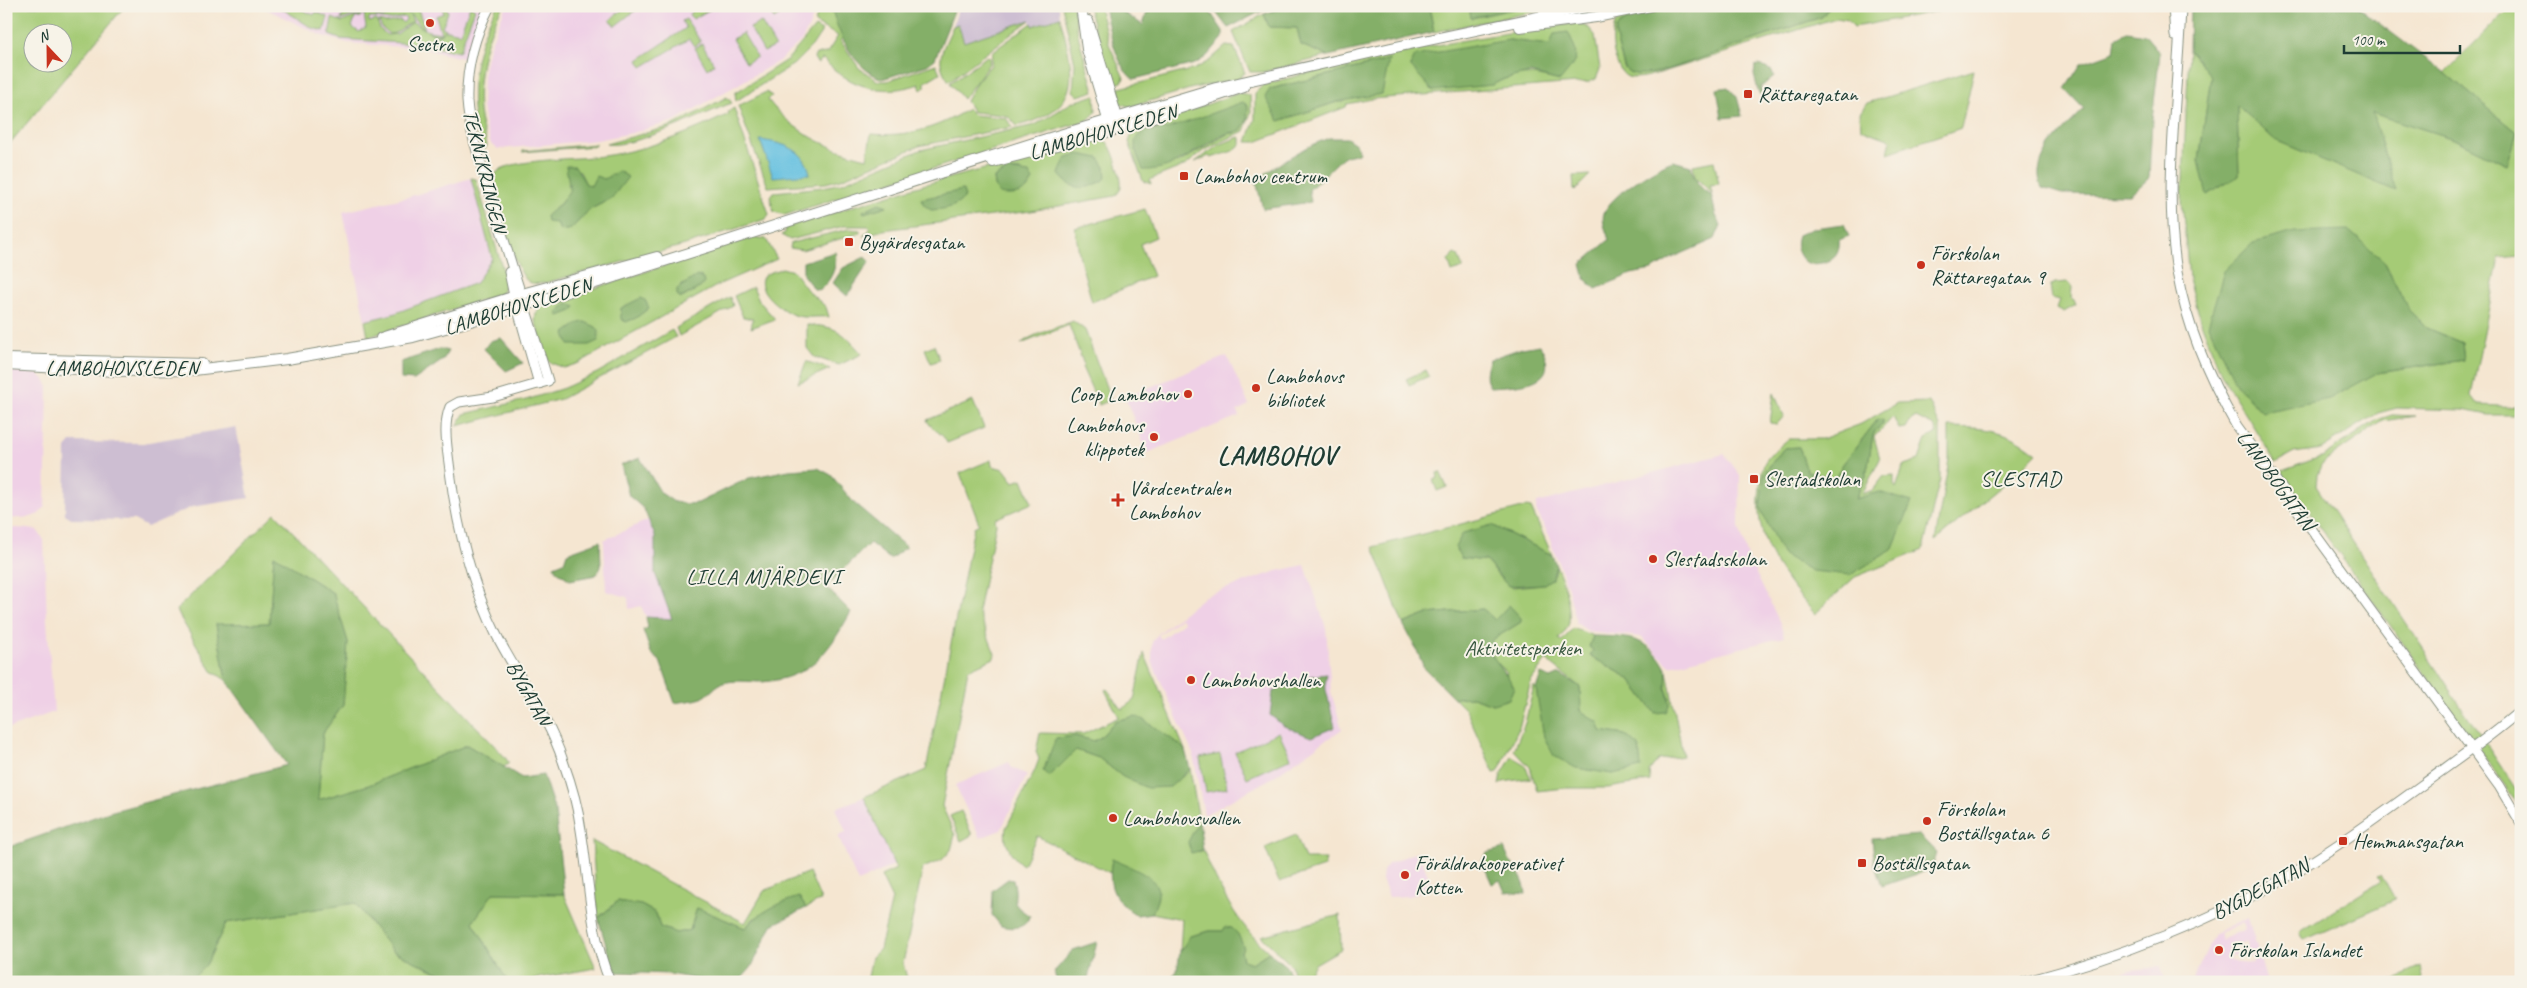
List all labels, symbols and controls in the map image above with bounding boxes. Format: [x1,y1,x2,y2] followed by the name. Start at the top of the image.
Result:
[424,17,436,29] marker: Sectra
[22,22,72,72] north arrow
[2344,22,2461,54] scale bar
[36,26,53,46] text: N
[407,31,455,57] place label: Sectra
[2352,31,2386,50] text: 100 m
[1758,81,1859,107] place label: Rättaregatan
[1742,88,1754,100] marker: Rättaregatan
[1026,98,1183,166] street label: LAMBOHOVSLEDEN
[457,107,514,238] street label: TEKNIKRINGEN
[1194,163,1328,189] place label: Lambohov centrum
[1178,170,1190,182] marker: Lambohov centrum
[859,229,966,255] place label: Bygärdesgatan
[843,236,855,248] marker: Bygärdesgatan
[1931,240,2047,290] place label: Förskolan Rättaregatan 9
[1915,259,1927,271] marker: Förskolan Rättaregatan 9
[441,270,598,341] street label: LAMBOHOVSLEDEN
[46,355,201,381] street label: LAMBOHOVSLEDEN
[1266,363,1345,413] place label: Lambohovs bibliotek
[1069,381,1180,407] place label: Coop Lambohov
[1250,382,1262,394] marker: Lambohovs bibliotek
[1182,388,1194,400] marker: Coop Lambohov
[1067,412,1146,462] place label: Lambohovs klippotek
[2231,425,2323,538] street label: LANDBOGATAN
[1148,431,1160,443] marker: Lambohovs klippotek
[1218,439,1341,472] district label: LAMBOHOV
[1980,465,2063,493] district label: SLESTAD
[1764,466,1861,492] place label: Slestadskolan
[1748,473,1760,485] marker: Slestadskolan
[1129,475,1232,525] place label: Vårdcentralen Lambohov
[1111,493,1125,507] marker: Vårdcentralen Lambohov
[1663,546,1768,572] place label: Slestadsskolan
[1647,553,1659,565] marker: Slestadsskolan
[686,563,846,591] district label: LILLA MJÄRDEVI
[1465,635,1582,661] park label: Aktivitetsparken
[501,656,559,733] street label: BYGATAN
[1201,667,1322,693] place label: Lambohovshallen
[1185,674,1197,686] marker: Lambohovshallen
[1937,796,2049,846] place label: Förskolan Boställsgatan 6
[1123,805,1242,831] place label: Lambohovsvallen
[1107,812,1119,824] marker: Lambohovsvallen
[1921,815,1933,827] marker: Förskolan Boställsgatan 6
[2353,828,2463,854] place label: Hemmansgatan
[2337,835,2349,847] marker: Hemmansgatan
[1415,850,1565,900] place label: Föräldrakooperativet Kotten
[1872,850,1971,876] place label: Boställsgatan
[2207,851,2316,925] street label: BYGDEGATAN
[1856,857,1868,869] marker: Boställsgatan
[1399,869,1411,881] marker: Föräldrakooperativet Kotten
[2229,937,2363,963] place label: Förskolan Islandet
[2213,944,2225,956] marker: Förskolan Islandet

